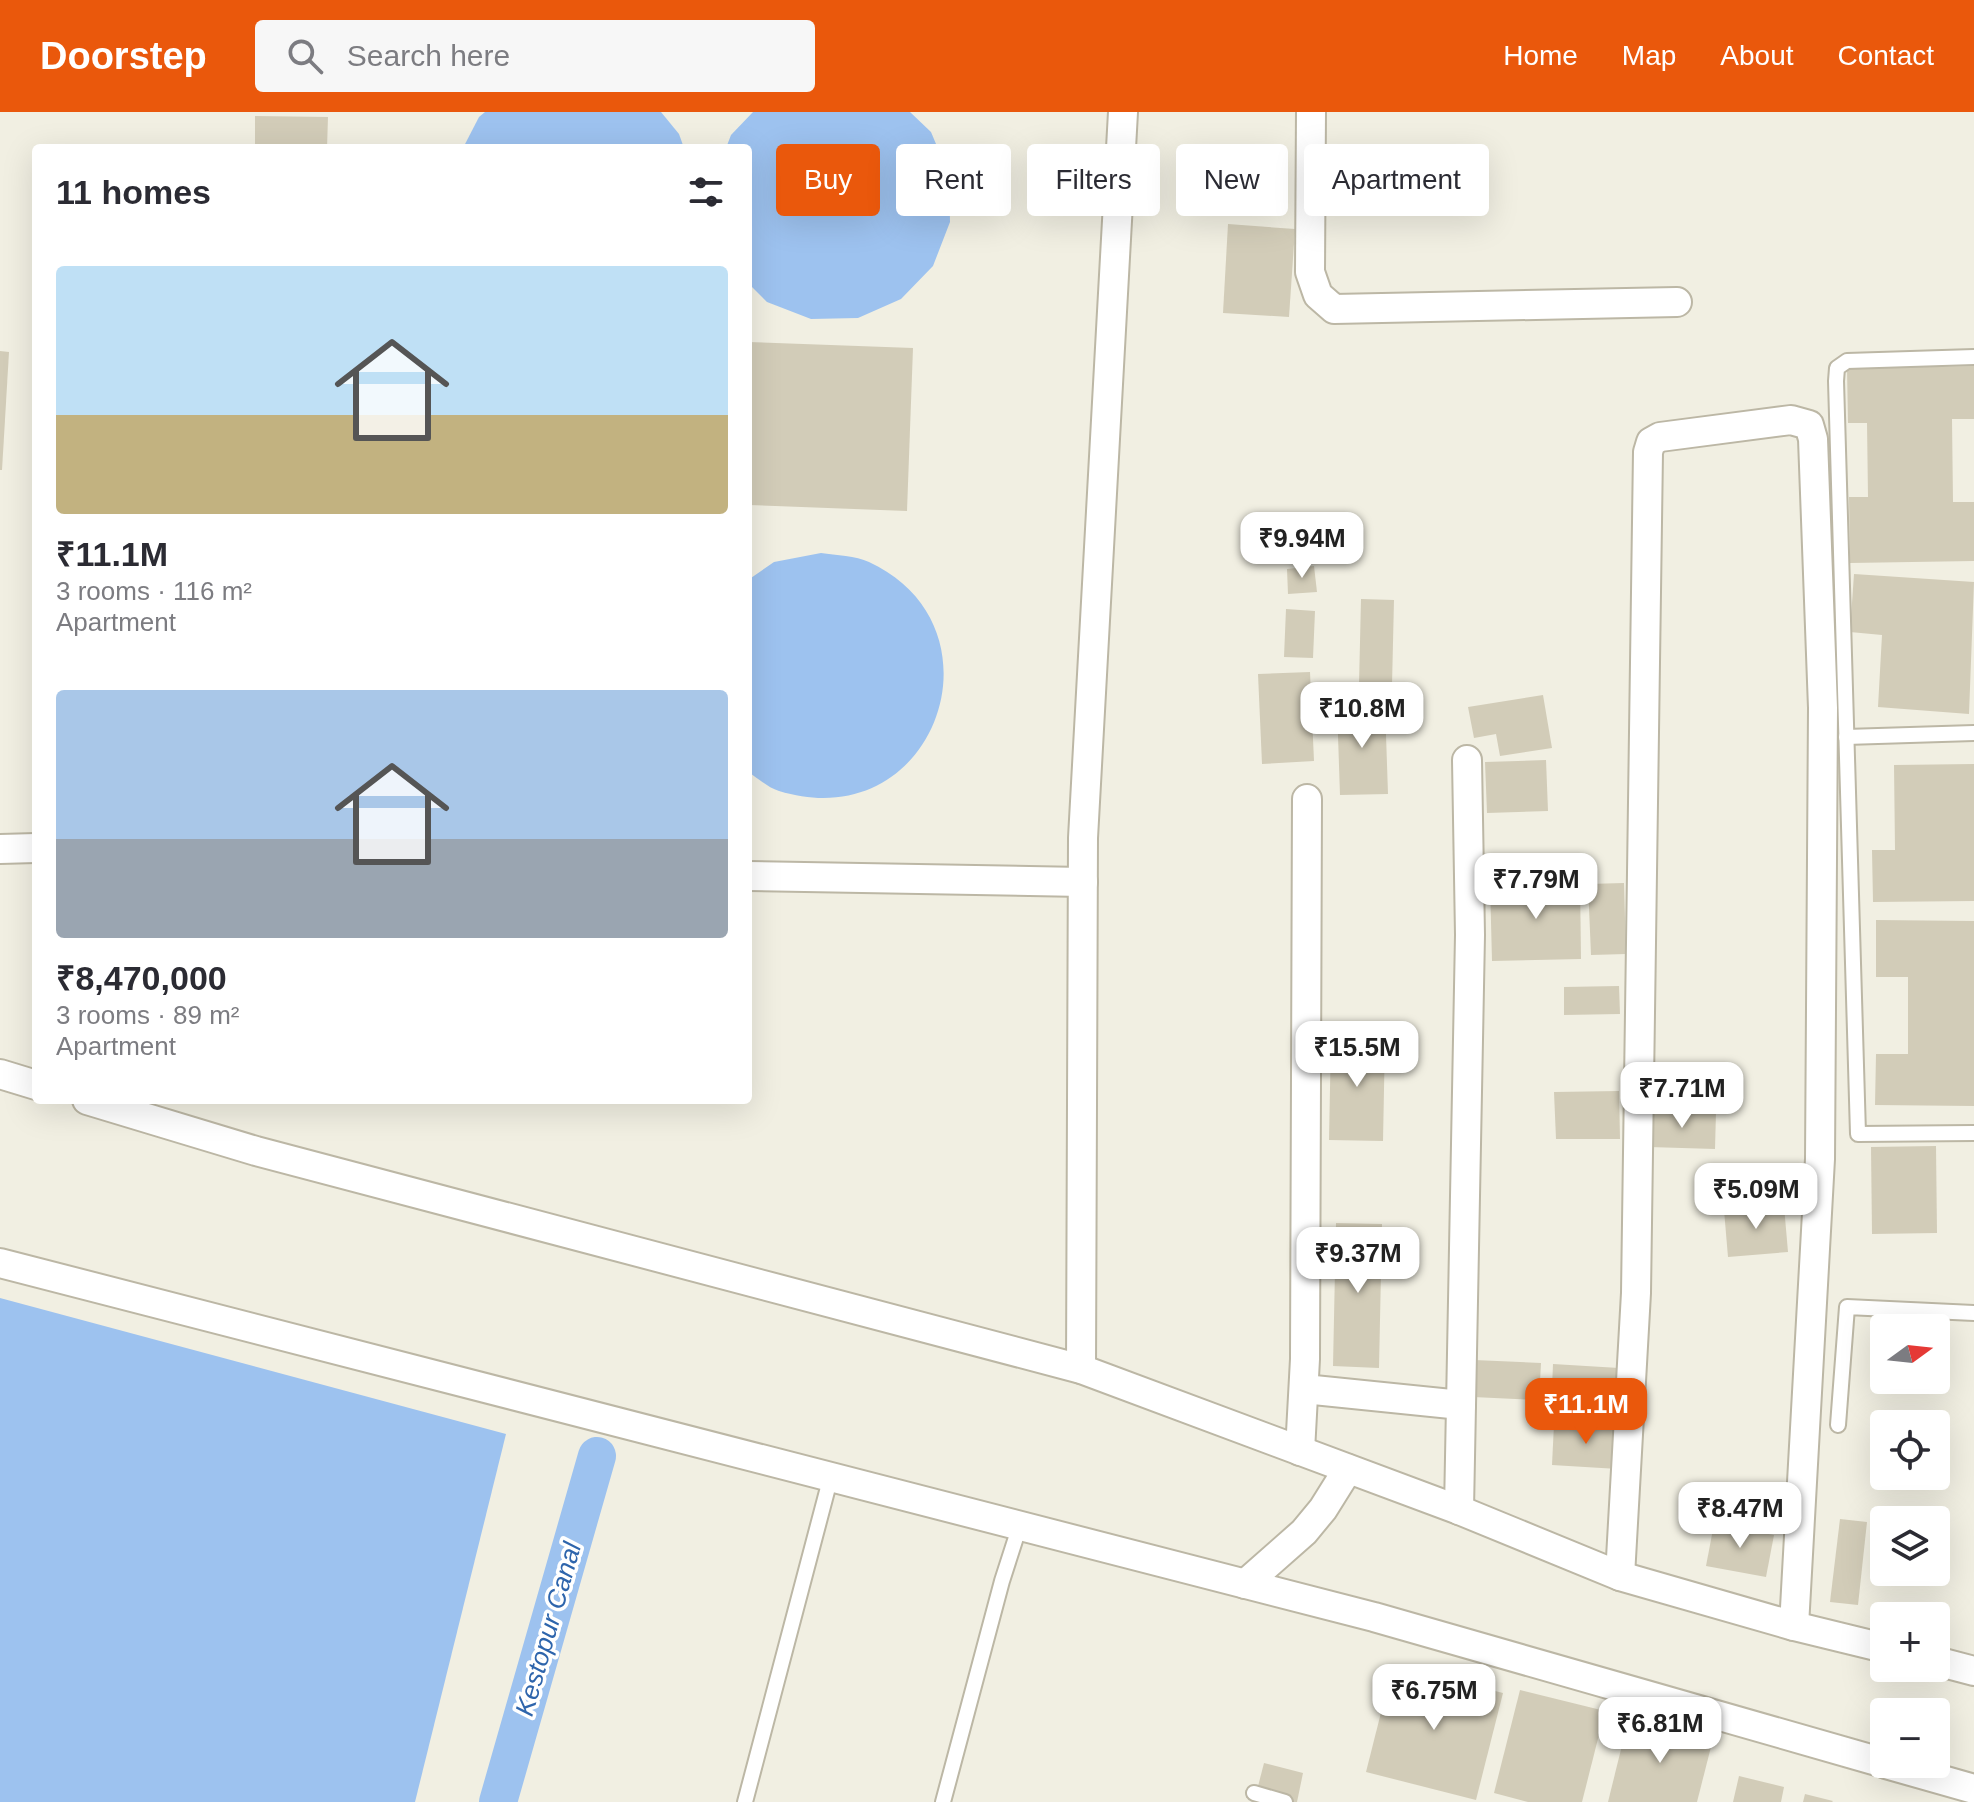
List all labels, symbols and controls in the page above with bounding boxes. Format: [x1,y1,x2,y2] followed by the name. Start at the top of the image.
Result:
[255,20,815,92] search box
[283,34,327,78] icon: search
[40,35,207,77] text: Doorstep
[347,39,510,72] text: Search here
[1503,40,1578,71] text: Home
[1622,40,1676,71] text: Map
[1720,40,1794,71] text: About
[1838,40,1934,71] text: Contact
[776,144,880,216] chip: Buy
[896,144,1011,216] chip: Rent
[1027,144,1160,216] chip: Filters
[1176,144,1288,216] chip: New
[1304,144,1489,216] chip: Apartment
[684,170,728,214] icon: filters
[56,173,211,211] text: 11 homes
[320,318,464,462] icon: home
[1237,512,1367,580] pin: ₹9.94M
[1258,523,1346,553] text: ₹9.94M
[56,535,168,573] text: ₹11.1M
[56,576,252,606] text: 3 rooms · 116 m²
[56,607,176,637] text: Apartment
[1297,682,1427,750] pin: ₹10.8M
[1318,693,1406,723] text: ₹10.8M
[320,742,464,886] icon: home
[1471,853,1601,921] pin: ₹7.79M
[1492,864,1580,894] text: ₹7.79M
[56,959,227,997] text: ₹8,470,000
[56,1000,240,1030] text: 3 rooms · 89 m²
[1292,1021,1422,1089] pin: ₹15.5M
[56,1031,176,1061] text: Apartment
[1313,1032,1401,1062] text: ₹15.5M
[1617,1062,1747,1130] pin: ₹7.71M
[1638,1073,1726,1103] text: ₹7.71M
[1691,1163,1821,1231] pin: ₹5.09M
[1712,1174,1800,1204] text: ₹5.09M
[1293,1227,1423,1295] pin: ₹9.37M
[1314,1238,1402,1268] text: ₹9.37M
[1870,1314,1950,1394] north arrow
[1870,1314,1950,1778] map controls
[1521,1378,1651,1446] pin: ₹11.1M
[1543,1389,1629,1419] text: ₹11.1M
[1870,1410,1950,1490] button: locate
[1675,1482,1805,1550] pin: ₹8.47M
[1696,1493,1784,1523] text: ₹8.47M
[1870,1506,1950,1586] button: layers
[509,1538,587,1719] water label: Kestopur Canal
[1870,1602,1950,1682] button: +
[1369,1664,1499,1732] pin: ₹6.75M
[1390,1675,1478,1705] text: ₹6.75M
[1595,1697,1725,1765] pin: ₹6.81M
[1870,1698,1950,1778] button: −
[1616,1708,1704,1738] text: ₹6.81M

